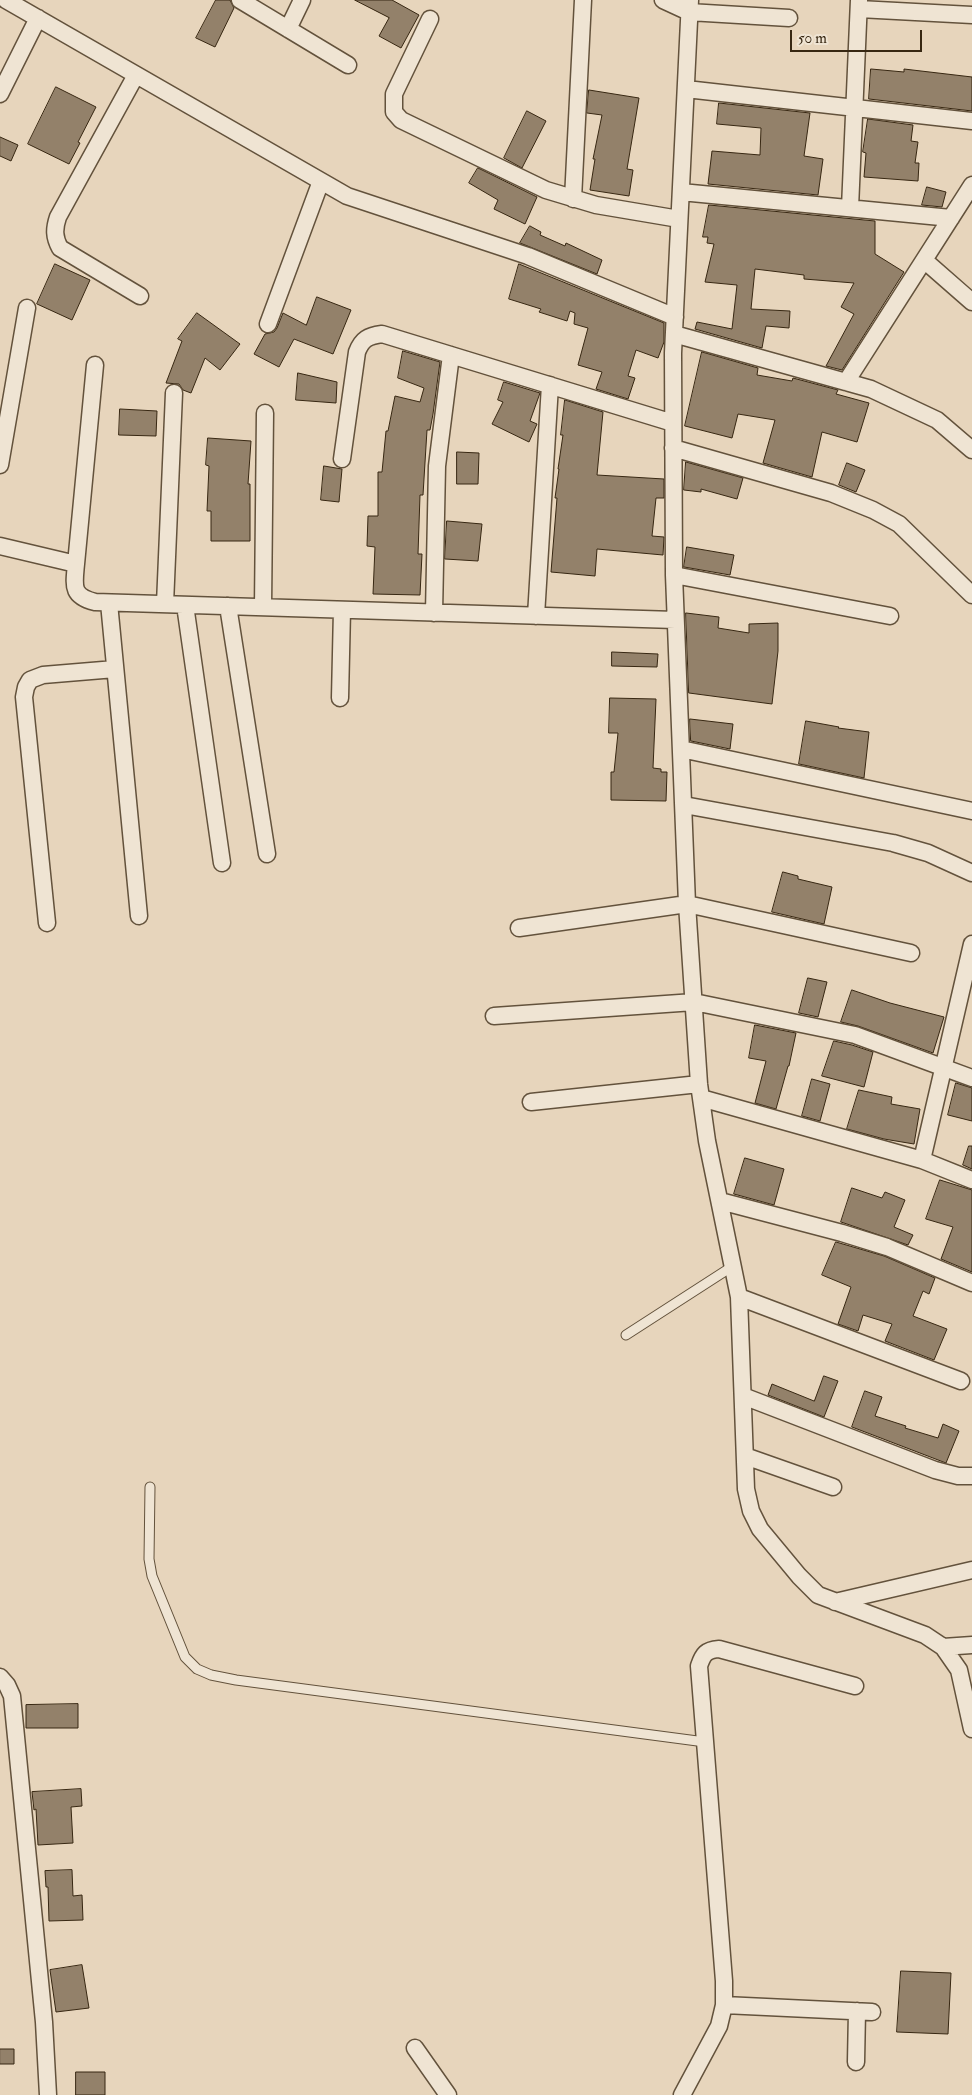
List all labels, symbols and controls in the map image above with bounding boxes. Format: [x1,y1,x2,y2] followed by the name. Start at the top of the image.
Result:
[792,20,924,52] scale bar
[798,29,827,48] text: 50 m

